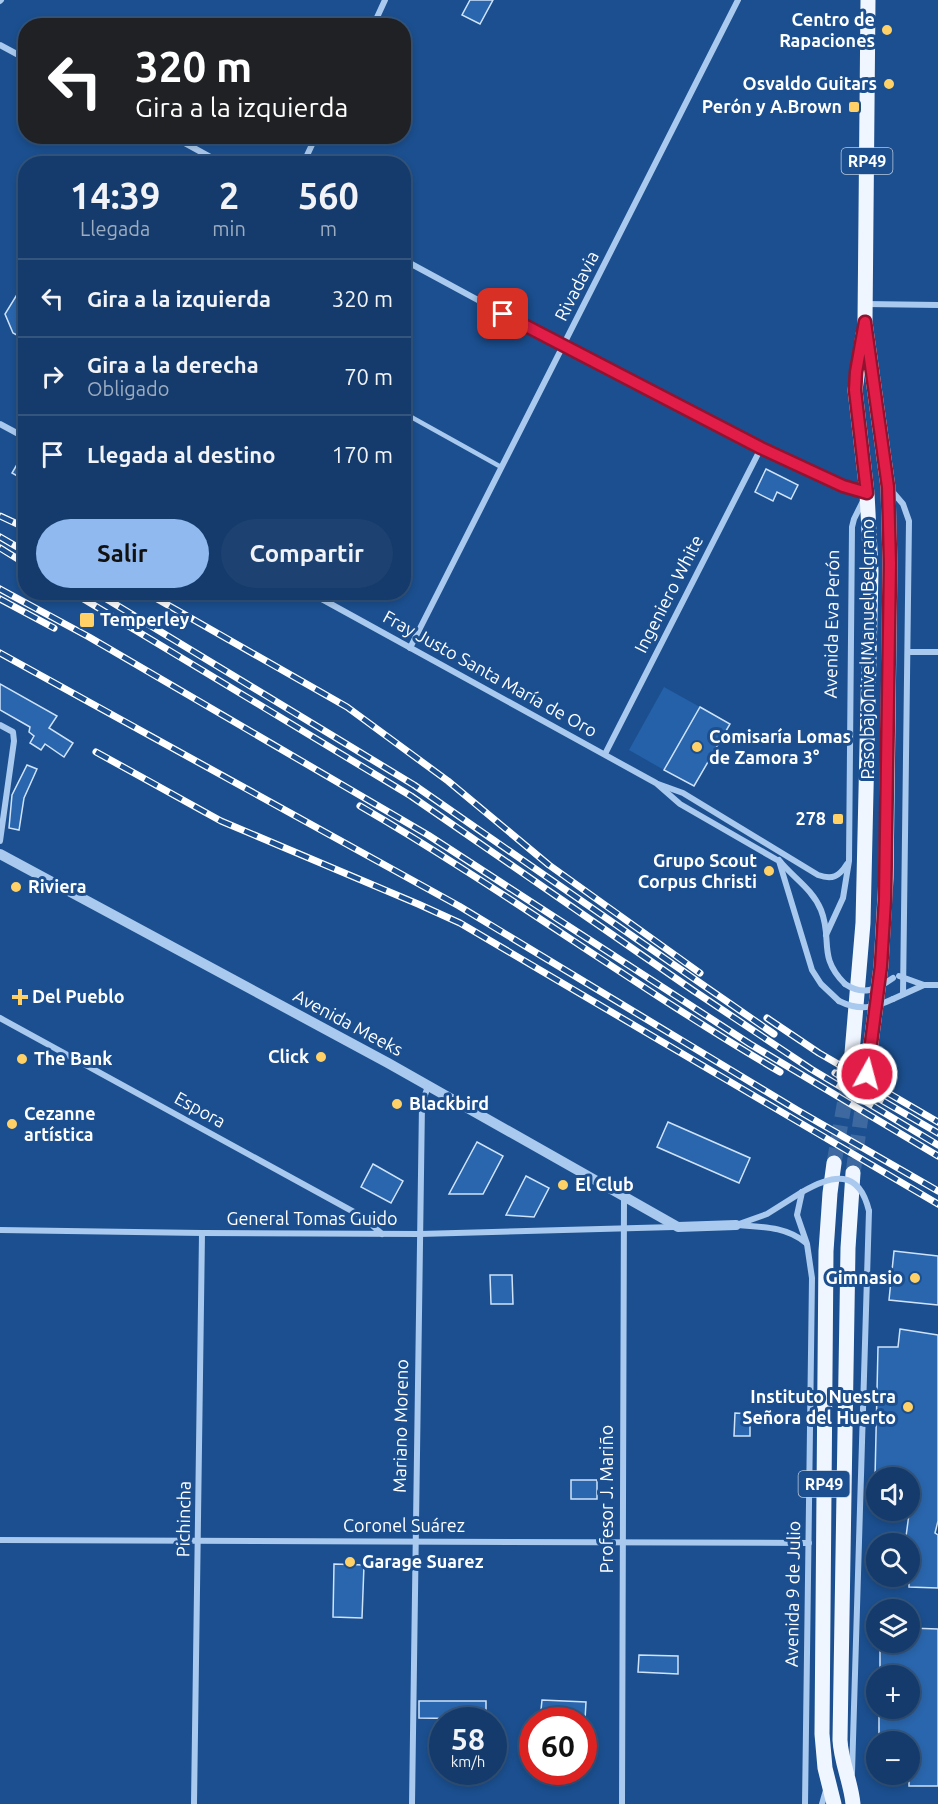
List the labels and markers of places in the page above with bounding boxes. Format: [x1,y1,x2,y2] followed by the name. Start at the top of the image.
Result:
[779,9,875,50] place label: Centro de Rapaciones
[880,23,894,37] marker: Centro de Rapaciones
[743,73,877,93] place label: Osvaldo Guitars
[882,77,896,91] marker: Osvaldo Guitars
[702,96,842,116] place label: Perón y A.Brown
[847,100,861,114] marker: Perón y A.Brown
[477,288,528,339] pin
[100,609,190,629] place label: Temperley
[78,611,96,629] marker: Temperley
[709,726,851,767] place label: Comisaría Lomas de Zamora 3°
[690,740,704,754] marker: Comisaría Lomas de Zamora 3°
[796,808,826,828] place label: 278
[831,812,845,826] marker: 278
[638,850,757,891] place label: Grupo Scout Corpus Christi
[762,864,776,878] marker: Grupo Scout Corpus Christi
[28,876,87,896] place label: Riviera
[9,880,23,894] marker: Riviera
[32,986,125,1006] place label: Del Pueblo
[13,990,27,1004] marker: Del Pueblo
[268,1046,309,1066] place label: Click
[34,1048,112,1068] place label: The Bank
[314,1050,328,1064] marker: Click
[15,1052,29,1066] marker: The Bank
[409,1093,489,1113] place label: Blackbird
[390,1097,404,1111] marker: Blackbird
[24,1103,96,1144] place label: Cezanne artística
[5,1117,19,1131] marker: Cezanne artística
[575,1174,634,1194] place label: El Club
[556,1178,570,1192] marker: El Club
[825,1267,903,1287] place label: Gimnasio
[908,1271,922,1285] marker: Gimnasio
[742,1386,896,1427] place label: Instituto Nuestra Señora del Huerto
[901,1400,915,1414] marker: Instituto Nuestra Señora del Huerto
[362,1551,484,1571] place label: Garage Suarez
[343,1555,357,1569] marker: Garage Suarez

